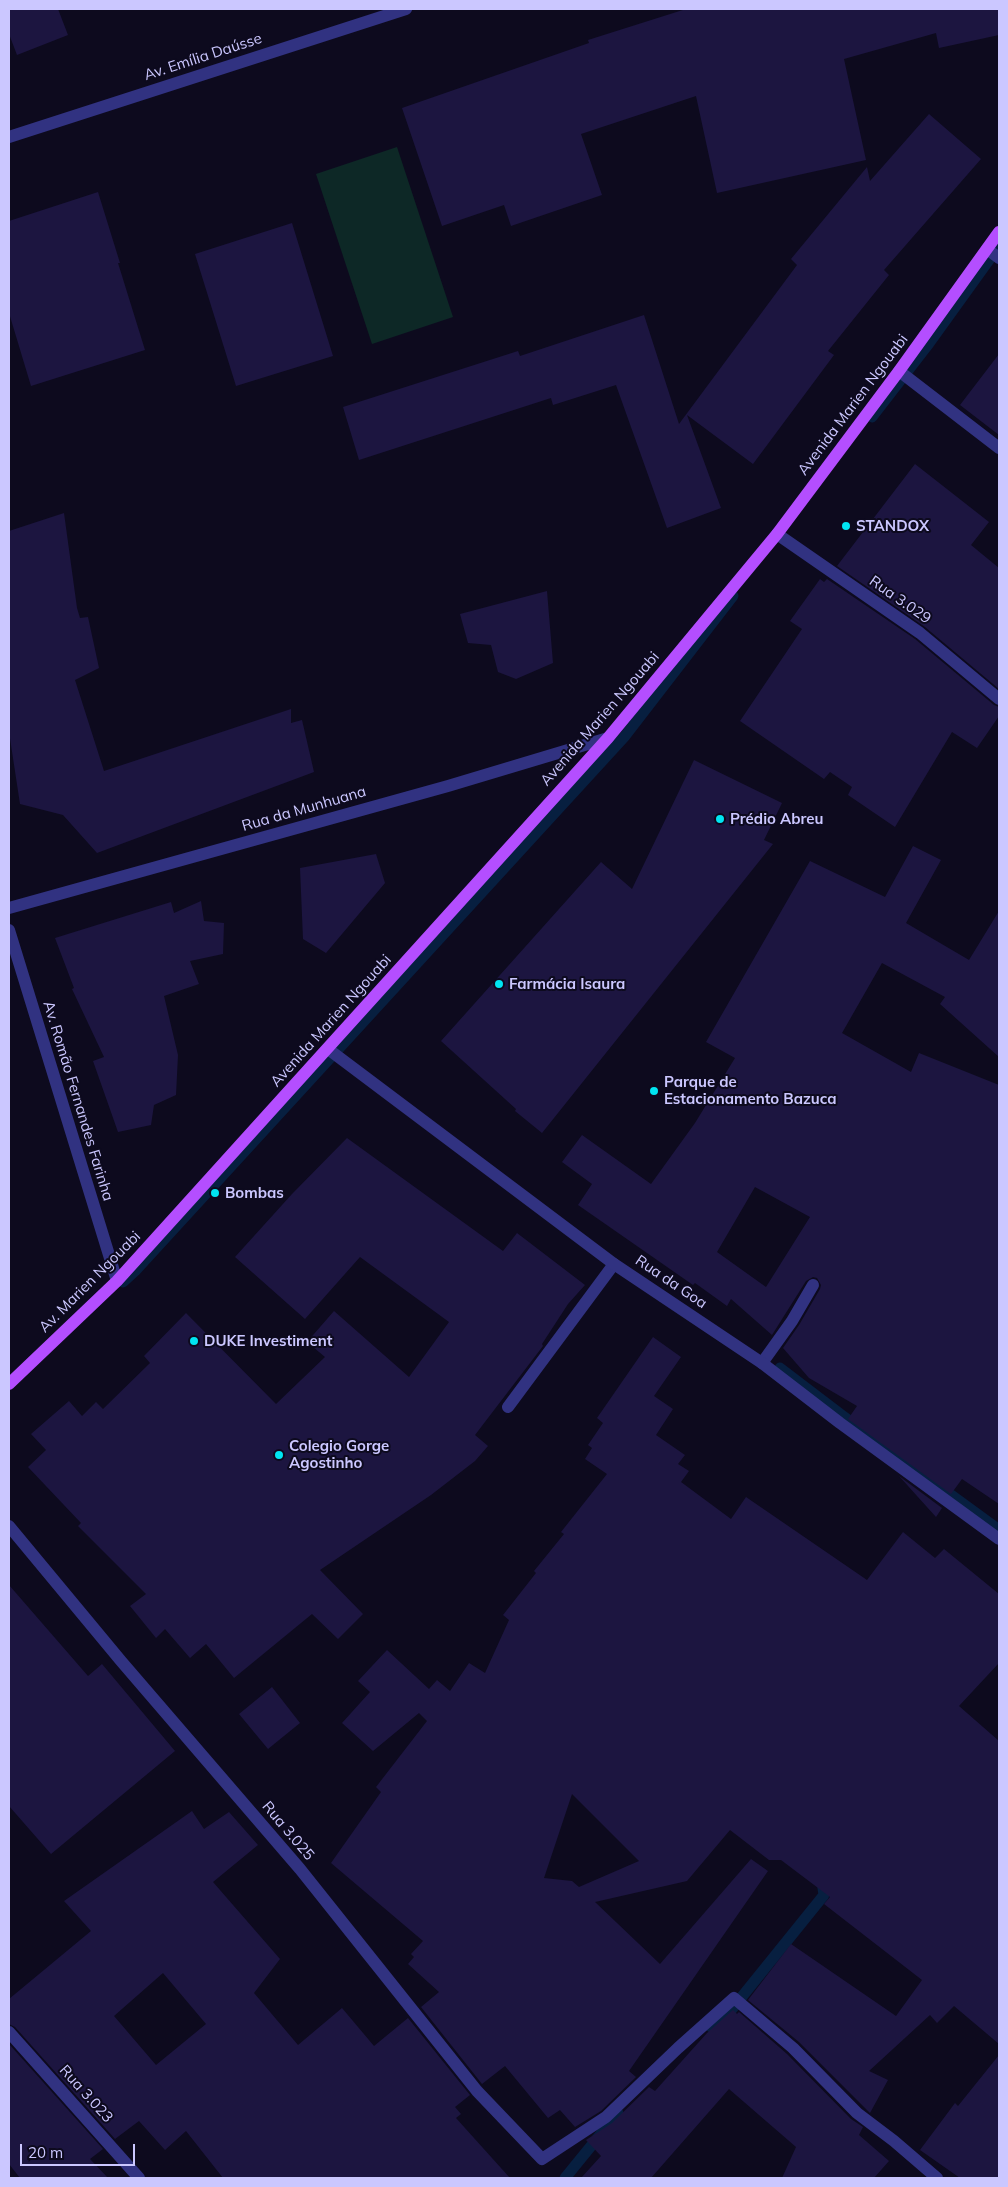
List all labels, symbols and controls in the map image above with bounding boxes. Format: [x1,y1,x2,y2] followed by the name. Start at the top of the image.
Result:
[142,29,264,85] street label: Av. Emília Daússe
[794,331,912,479] street label: Avenida Marien Ngouabi
[856,517,929,535] place label: STANDOX
[840,520,852,532] marker: STANDOX
[866,572,934,628] street label: Rua 3.029
[537,648,663,790] street label: Avenida Marien Ngouabi
[240,783,368,835] street label: Rua da Munhuana
[730,810,824,828] place label: Prédio Abreu
[714,813,726,825] marker: Prédio Abreu
[267,951,395,1091] street label: Avenida Marien Ngouabi
[509,975,625,993] place label: Farmácia Isaura
[493,978,505,990] marker: Farmácia Isaura
[39,999,117,1203] street label: Av. Romão Fernandes Farinha
[664,1073,837,1108] place label: Parque de Estacionamento Bazuca
[648,1085,660,1097] marker: Parque de Estacionamento Bazuca
[225,1184,284,1202] place label: Bombas
[209,1187,221,1199] marker: Bombas
[36,1228,144,1336] street label: Av. Marien Ngouabi
[632,1252,710,1312] street label: Rua da Goa
[204,1332,332,1350] place label: DUKE Investiment
[188,1335,200,1347] marker: DUKE Investiment
[289,1437,389,1472] place label: Colegio Gorge Agostinho
[273,1449,285,1461] marker: Colegio Gorge Agostinho
[258,1798,318,1864] street label: Rua 3.025
[55,2061,117,2127] street label: Rua 3.023
[22,2134,138,2166] scale bar
[28,2143,63,2162] text: 20 m

